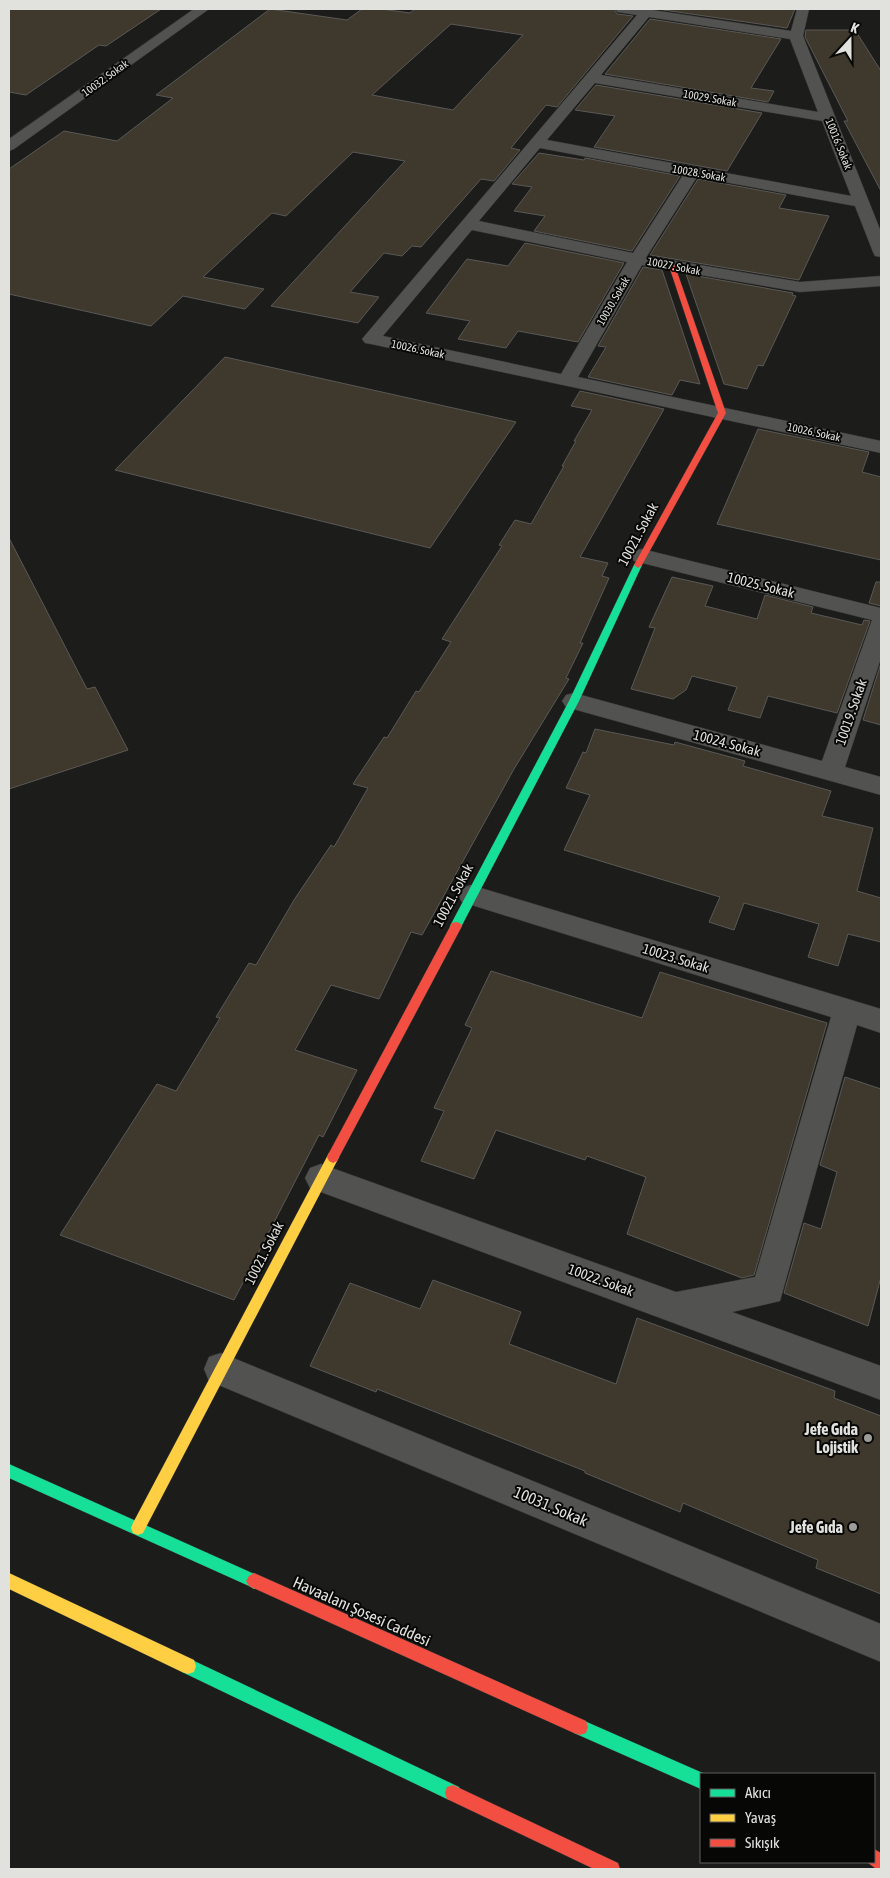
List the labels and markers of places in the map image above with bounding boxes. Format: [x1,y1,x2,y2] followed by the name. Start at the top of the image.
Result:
[804,1420,859,1456] place label: Jefe Gıda Lojistik
[862,1432,874,1444] marker: Jefe Gıda Lojistik
[789,1518,843,1536] place label: Jefe Gıda
[847,1521,859,1533] marker: Jefe Gıda

